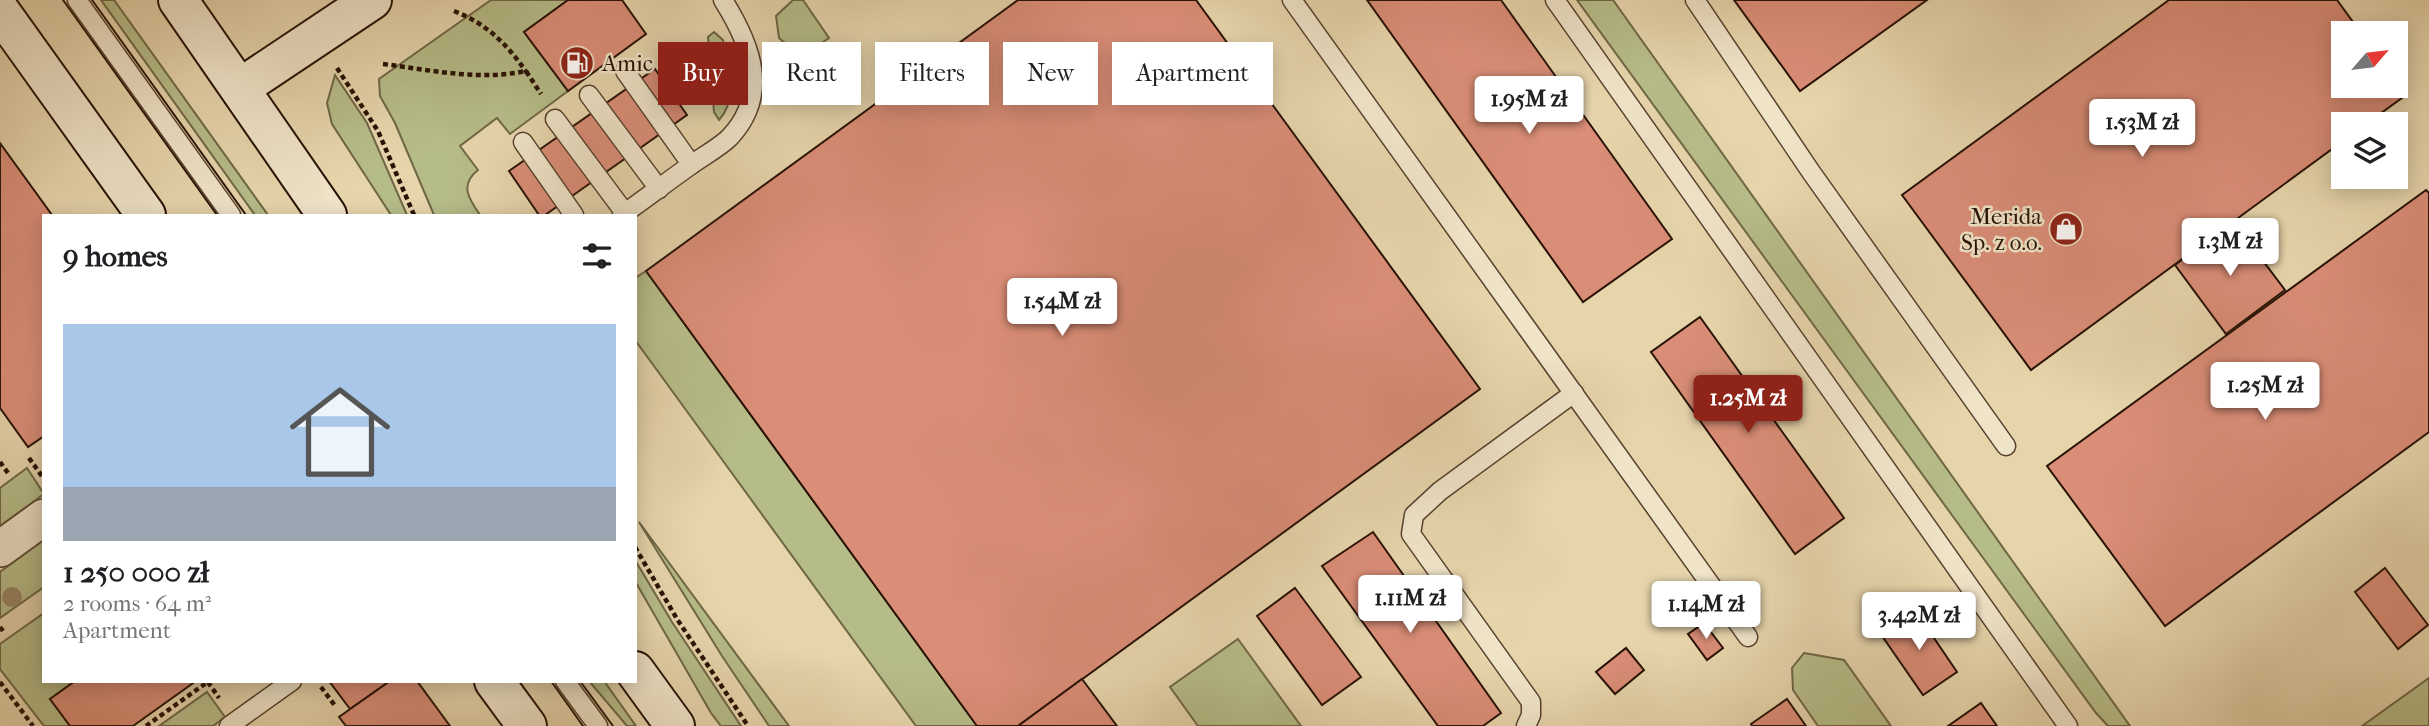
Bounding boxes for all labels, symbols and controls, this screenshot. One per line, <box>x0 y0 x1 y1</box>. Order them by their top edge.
north arrow <box>2331 21 2408 98</box>
map controls <box>2331 21 2408 189</box>
chip: Buy <box>658 42 748 105</box>
chip: Rent <box>762 42 861 105</box>
chip: Filters <box>875 42 989 105</box>
chip: New <box>1003 42 1098 105</box>
chip: Apartment <box>1112 42 1273 105</box>
fuel station icon: Amic <box>558 44 596 82</box>
place label: Amic <box>601 50 653 77</box>
pin: 1.95M zł <box>1457 76 1601 136</box>
text: 1.95M zł <box>1491 85 1567 112</box>
pin: 1.53M zł <box>2070 100 2214 159</box>
text: 1.53M zł <box>2105 108 2179 135</box>
button: layers <box>2331 112 2408 189</box>
place label: Merida Sp. z o.o. <box>1961 203 2042 256</box>
shop icon: Merida Sp. z o.o. <box>2047 210 2085 248</box>
pin: 1.3M zł <box>2165 218 2295 278</box>
text: 1.3M zł <box>2198 227 2262 254</box>
icon: filters <box>578 237 616 275</box>
text: 9 homes <box>63 239 168 274</box>
pin: 1.54M zł <box>990 278 1134 338</box>
text: 1.54M zł <box>1023 287 1101 314</box>
pin: 1.25M zł <box>2193 362 2337 422</box>
icon: home <box>277 369 403 495</box>
text: 1.25M zł <box>2227 371 2303 398</box>
pin: 1.25M zł <box>1676 376 1820 435</box>
text: 1.25M zł <box>1710 384 1786 411</box>
text: 1 250 000 zł <box>63 555 209 590</box>
pin: 1.11M zł <box>1338 576 1482 635</box>
pin: 1.14M zł <box>1634 582 1778 641</box>
text: 1.11M zł <box>1374 584 1446 611</box>
text: 2 rooms · 64 m² <box>63 590 211 617</box>
text: 1.14M zł <box>1668 590 1744 617</box>
pin: 3.42M zł <box>1847 592 1991 652</box>
text: 3.42M zł <box>1878 601 1960 628</box>
text: Apartment <box>63 617 171 644</box>

